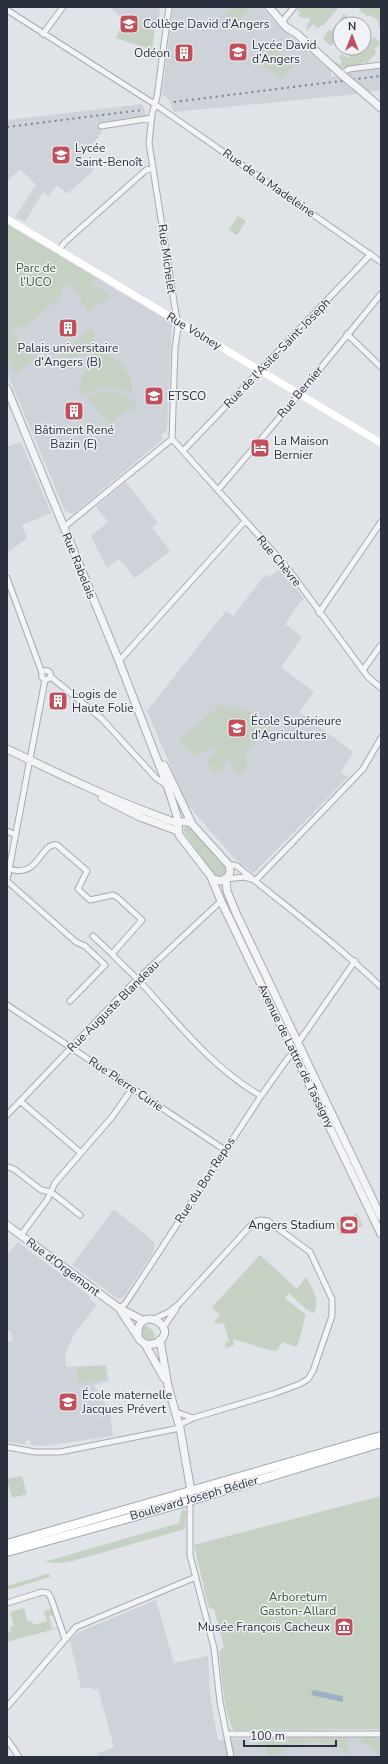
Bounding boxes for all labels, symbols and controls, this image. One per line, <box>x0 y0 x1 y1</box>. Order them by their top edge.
school or university icon: Collège David d’Angers <box>118 13 140 35</box>
place label: Collège David d’Angers <box>143 16 270 32</box>
north arrow <box>332 16 372 56</box>
text: N <box>348 19 356 34</box>
place label: Lycée David d’Angers <box>252 37 317 67</box>
school or university icon: Lycée David d’Angers <box>227 41 249 63</box>
building icon: Odéon <box>173 42 195 64</box>
place label: Odéon <box>134 45 170 61</box>
place label: Lycée Saint-Benoît <box>75 140 143 170</box>
school or university icon: Lycée Saint-Benoît <box>50 144 72 166</box>
street label: Rue de la Madeleine <box>220 145 318 221</box>
street label: Rue Michelet <box>154 223 180 296</box>
park label: Parc de l’UCO <box>16 260 56 290</box>
street label: Rue de l'Asile-Saint-Joseph <box>220 294 334 412</box>
street label: Rue Volney <box>164 308 225 354</box>
building icon: Palais universitaire d'Angers (B) <box>57 317 79 339</box>
place label: Palais universitaire d'Angers (B) <box>18 340 118 370</box>
street label: Rue Bernier <box>274 362 327 421</box>
school or university icon: ETSCO <box>143 385 165 407</box>
place label: ETSCO <box>168 388 206 404</box>
building icon: Bâtiment René Bazin (E) <box>63 400 85 422</box>
place label: Bâtiment René Bazin (E) <box>34 422 114 452</box>
place label: La Maison Bernier <box>274 433 329 463</box>
hotel icon: La Maison Bernier <box>249 437 271 459</box>
street label: Rue Rabelais <box>58 530 100 602</box>
street label: Rue Chèvre <box>253 532 305 590</box>
place label: Logis de Haute Folie <box>72 686 134 716</box>
building icon: Logis de Haute Folie <box>47 690 69 712</box>
place label: École Supérieure d'Agricultures <box>251 713 341 743</box>
school or university icon: École Supérieure d'Agricultures <box>226 717 248 739</box>
street label: Rue Auguste Blandeau <box>63 956 163 1056</box>
street label: Avenue de Lattre de Tassigny <box>254 981 338 1132</box>
street label: Rue Pierre Curie <box>85 1053 167 1115</box>
street label: Rue du Bon Repos <box>171 1134 239 1226</box>
sports icon: Angers Stadium <box>338 1214 360 1236</box>
place label: Angers Stadium <box>248 1217 335 1233</box>
street label: Rue d'Orgemont <box>23 1234 104 1301</box>
place label: École maternelle Jacques Prévert <box>81 1387 172 1417</box>
school or university icon: École maternelle Jacques Prévert <box>57 1391 79 1413</box>
street label: Boulevard Joseph Bédier <box>128 1472 261 1524</box>
park label: Arboretum Gaston-Allard <box>260 1589 336 1619</box>
museum icon: Musée François Cacheux <box>333 1616 355 1638</box>
place label: Musée François Cacheux <box>198 1619 331 1635</box>
scale bar <box>244 1722 336 1748</box>
text: 100 m <box>250 1728 285 1744</box>

